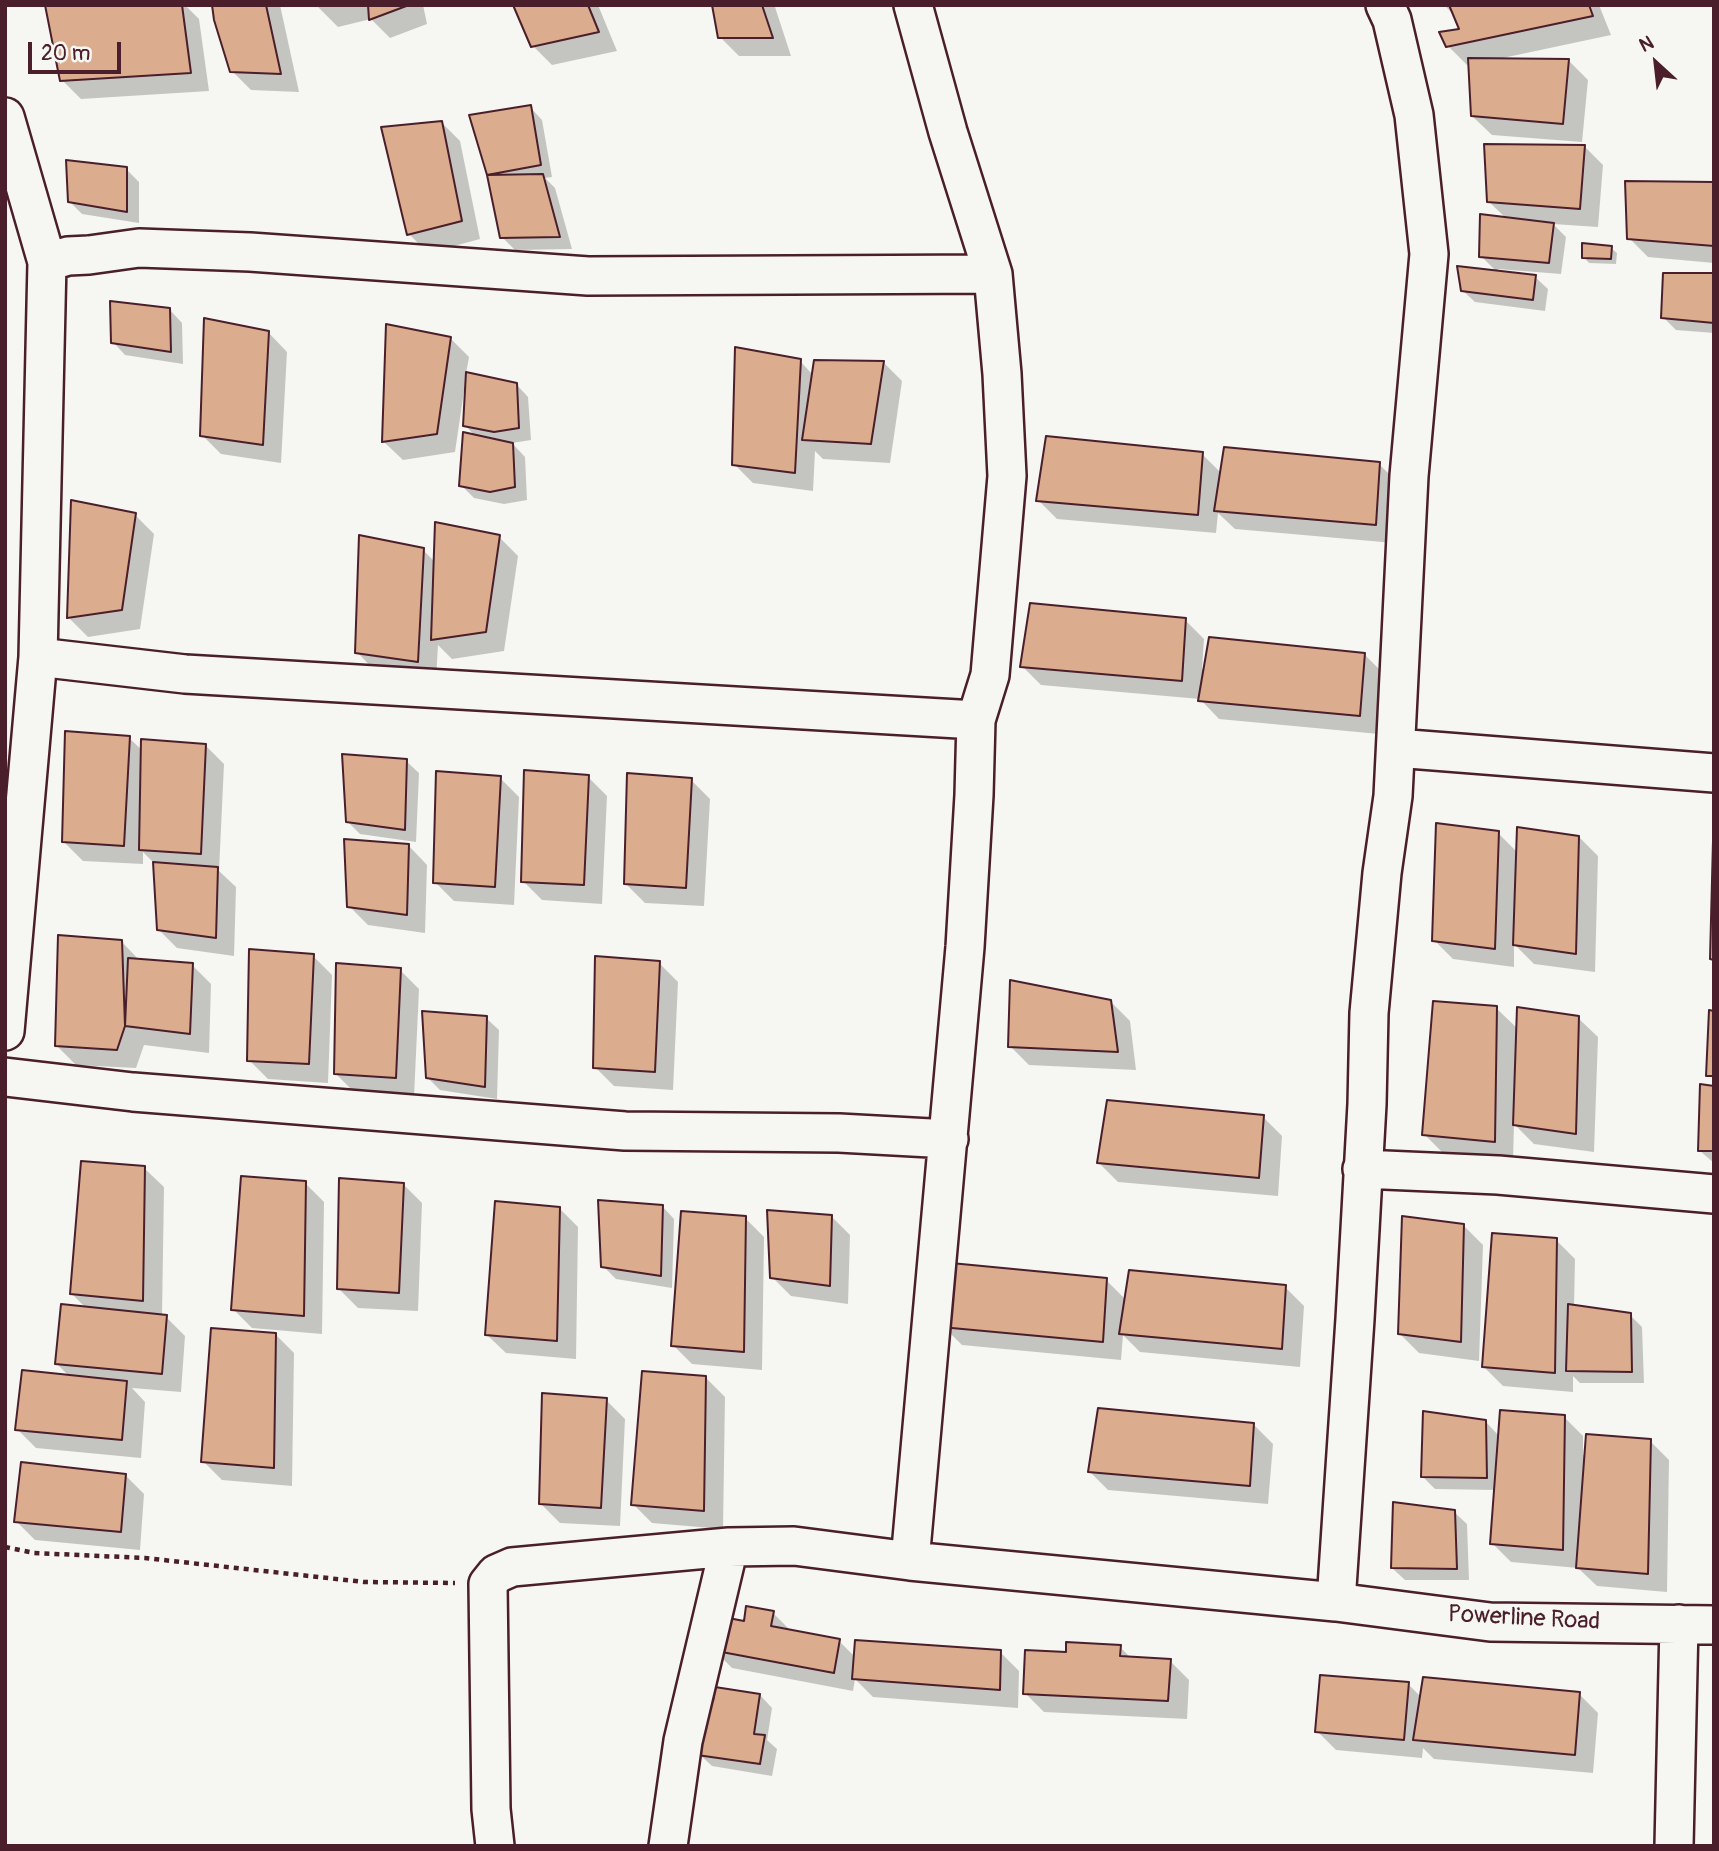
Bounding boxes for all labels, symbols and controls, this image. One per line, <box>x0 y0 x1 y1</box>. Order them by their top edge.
scale bar <box>32 28 124 72</box>
north arrow <box>1621 28 1691 98</box>
text: N <box>1635 31 1658 58</box>
text: 20 m <box>41 40 90 67</box>
street label: Powerline Road <box>1447 1601 1601 1637</box>

